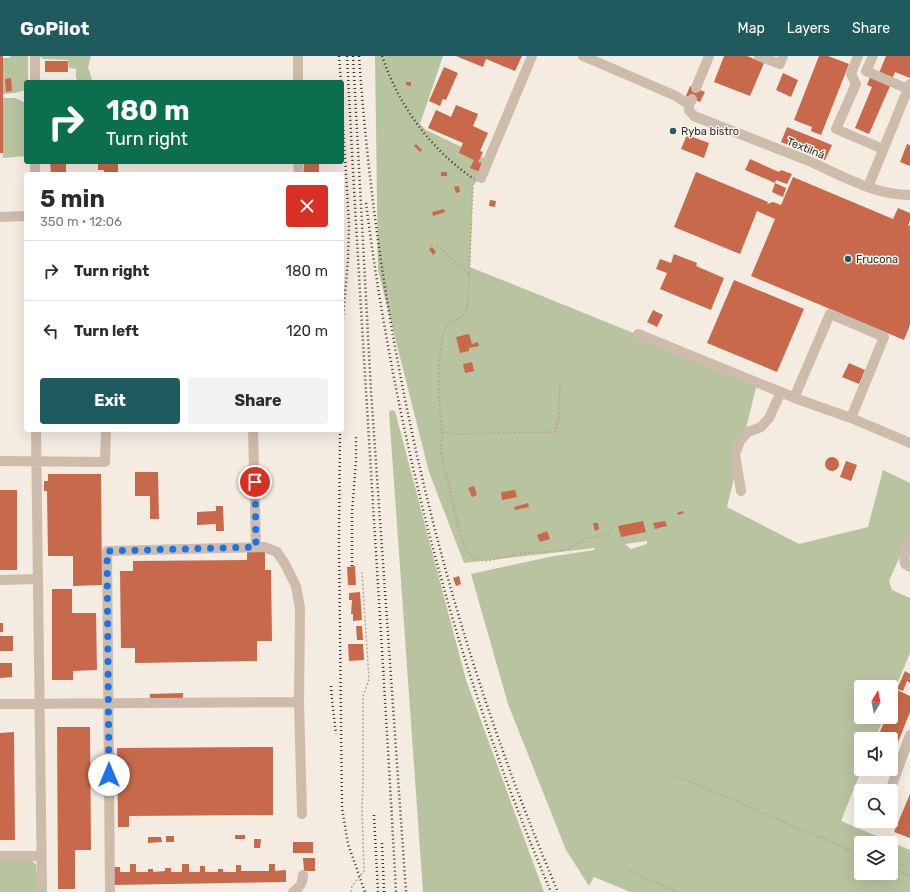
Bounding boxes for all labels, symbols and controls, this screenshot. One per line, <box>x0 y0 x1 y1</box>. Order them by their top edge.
text: GoPilot <box>20 17 89 40</box>
text: Map <box>738 20 765 37</box>
text: Layers <box>787 20 830 37</box>
text: Share <box>852 20 890 37</box>
text: 180 m <box>106 94 190 127</box>
icon: right <box>40 96 92 148</box>
place label: Ryba bistro <box>681 125 739 138</box>
marker: Ryba bistro <box>668 126 678 136</box>
text: Turn right <box>106 128 188 150</box>
street label: Textilná <box>785 135 827 162</box>
text: 5 min <box>40 185 105 213</box>
button: close <box>286 185 328 227</box>
text: 350 m · 12:06 <box>40 214 122 229</box>
place label: Frucona <box>856 253 898 266</box>
marker: Frucona <box>843 254 853 264</box>
icon: right <box>40 260 62 282</box>
text: Turn right <box>74 262 149 280</box>
text: 180 m <box>286 262 328 280</box>
icon: left <box>40 320 62 342</box>
text: Turn left <box>74 322 139 340</box>
text: 120 m <box>286 322 328 340</box>
button: Exit <box>40 378 180 424</box>
button: Share <box>188 378 328 424</box>
pin <box>238 465 272 499</box>
icon: arrive <box>244 471 266 493</box>
north arrow <box>854 680 898 724</box>
map controls <box>854 680 898 880</box>
button: sound <box>854 732 898 776</box>
position arrow <box>88 754 130 796</box>
button: search <box>854 784 898 828</box>
button: layers <box>854 836 898 880</box>

